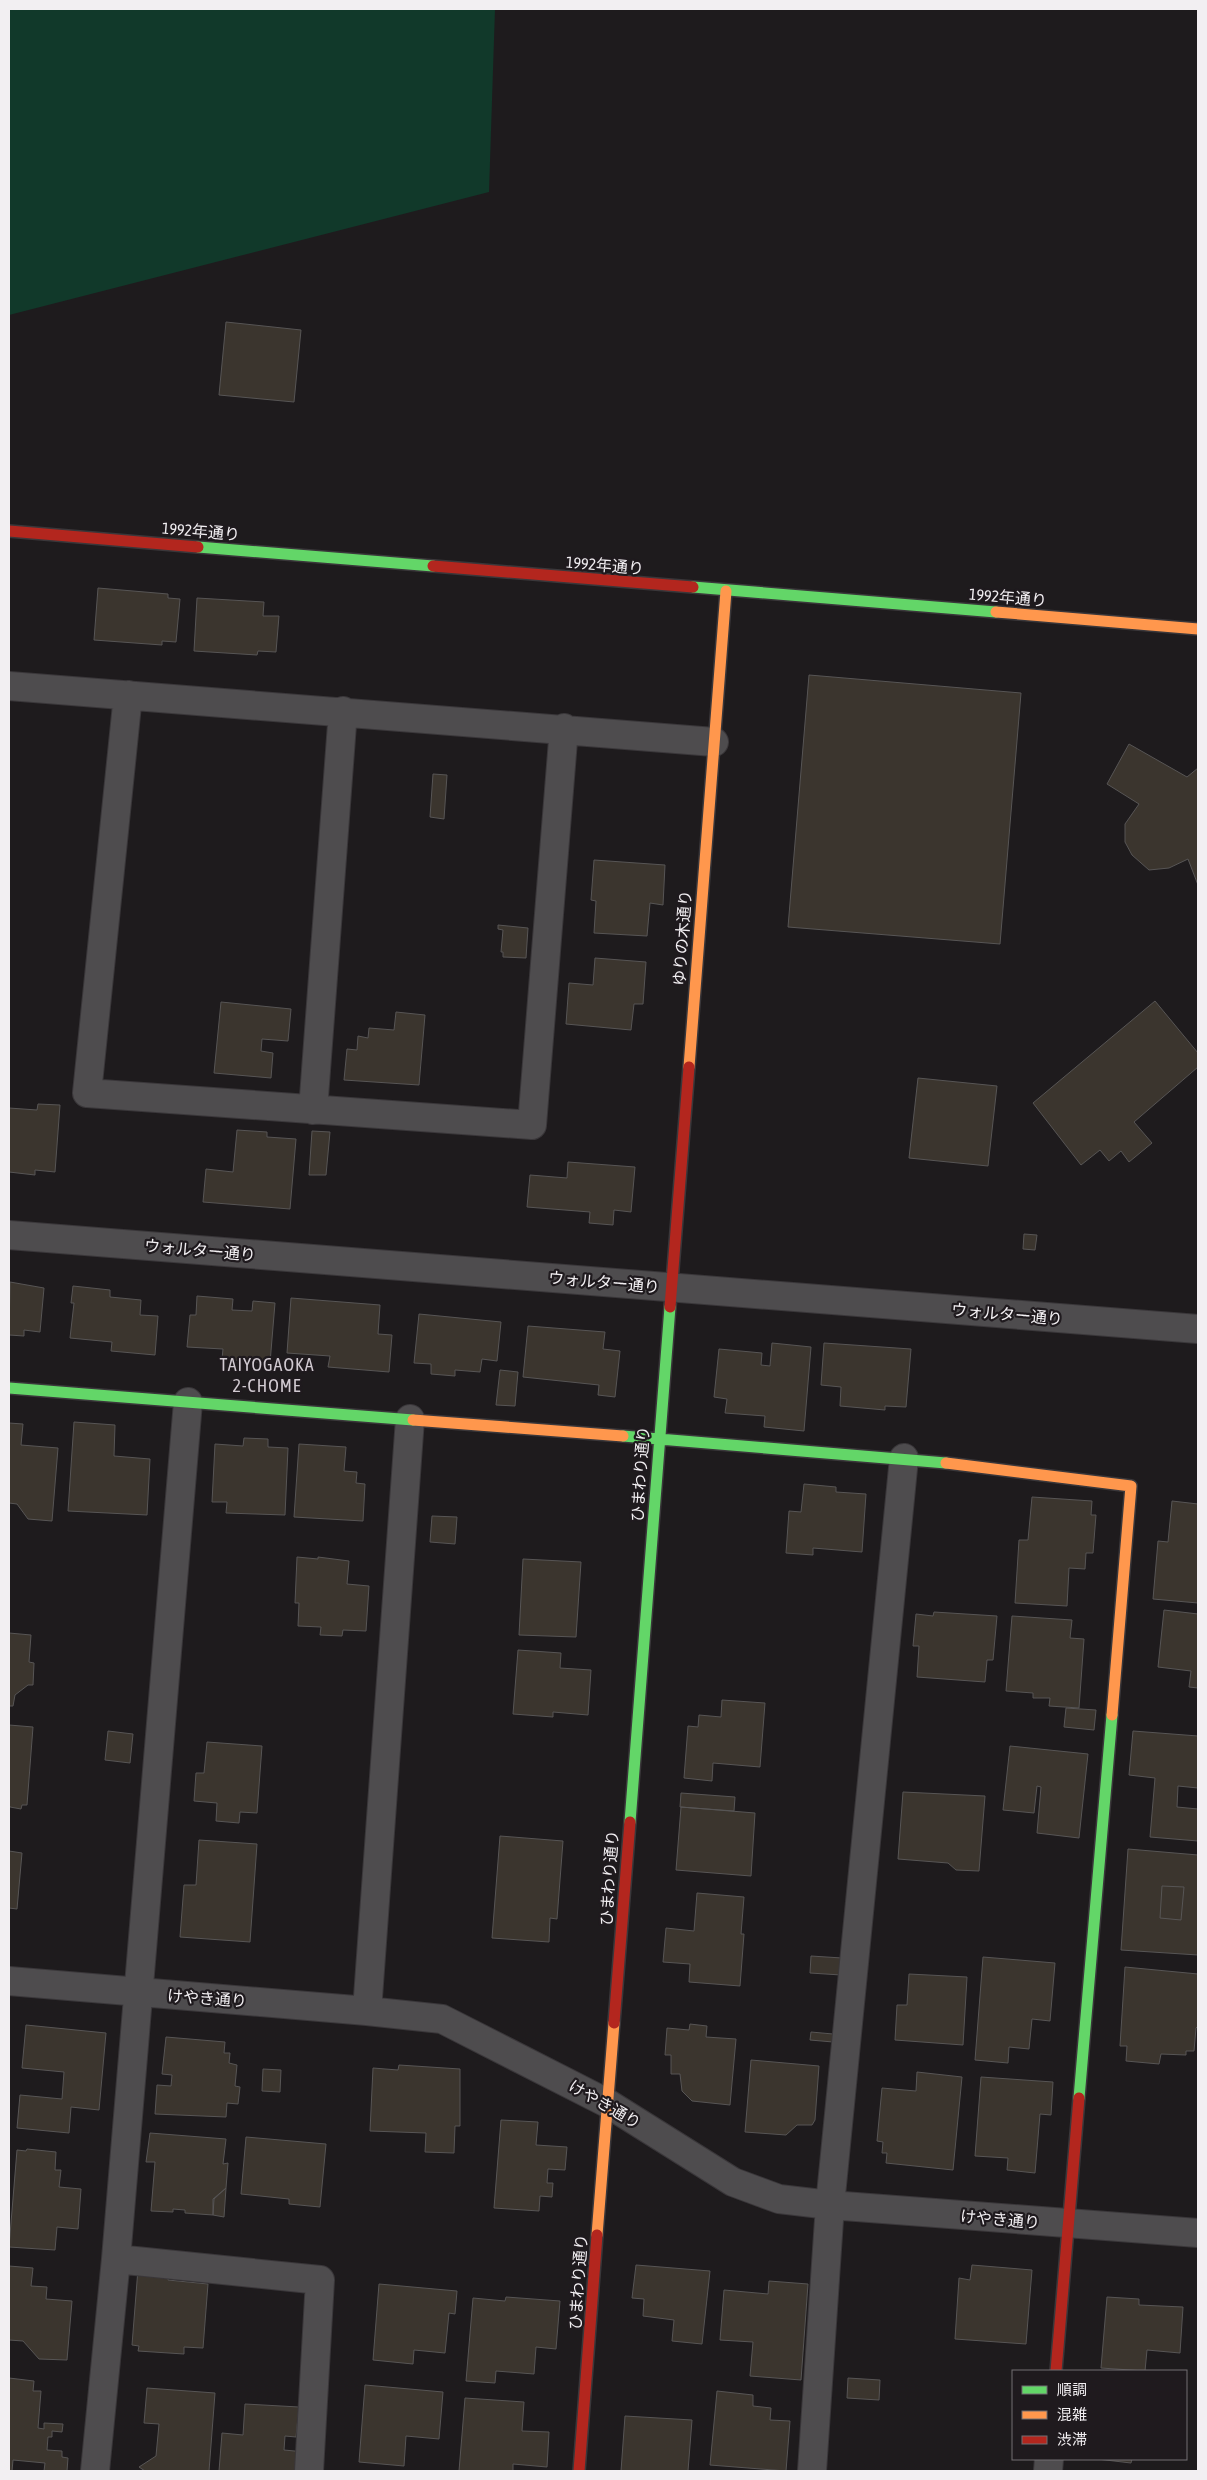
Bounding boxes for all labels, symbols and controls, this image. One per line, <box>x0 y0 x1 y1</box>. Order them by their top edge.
street label: 1992年通り <box>161 519 241 543</box>
street label: 1992年通り <box>565 553 645 577</box>
street label: 1992年通り <box>968 585 1048 609</box>
street label: ゆりの木通り <box>670 889 694 987</box>
street label: ウォルター通り <box>143 1236 257 1264</box>
street label: ウォルター通り <box>547 1268 661 1296</box>
street label: ウォルター通り <box>950 1300 1064 1328</box>
district label: TAIYOGAOKA 2-CHOME <box>219 1354 315 1396</box>
street label: ひまわり通り <box>628 1425 652 1523</box>
street label: ひまわり通り <box>597 1829 621 1927</box>
street label: けやき通り <box>166 1986 248 2010</box>
street label: けやき通り <box>566 2076 644 2132</box>
street label: けやき通り <box>959 2207 1041 2231</box>
street label: ひまわり通り <box>566 2233 590 2331</box>
legend <box>1012 2370 1187 2460</box>
text: 順調 <box>1057 2381 1087 2398</box>
text: 混雑 <box>1057 2406 1087 2423</box>
text: 渋滞 <box>1057 2431 1087 2448</box>

